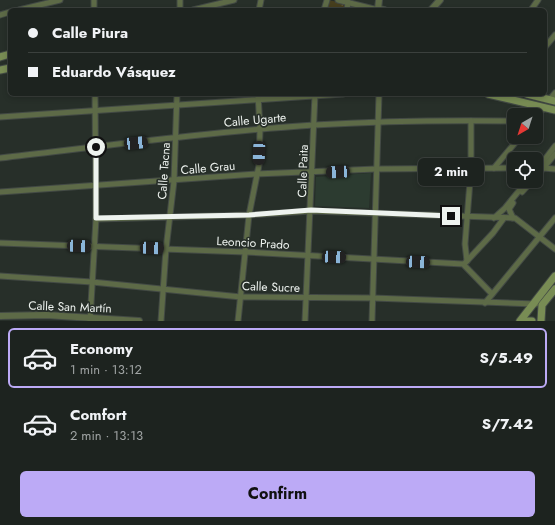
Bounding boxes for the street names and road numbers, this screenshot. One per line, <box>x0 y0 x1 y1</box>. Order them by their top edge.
street label: Calle Ugarte <box>223 108 287 132</box>
street label: Calle Tacna <box>153 142 175 200</box>
street label: Calle Paita <box>293 144 313 198</box>
street label: Calle Grau <box>180 157 236 179</box>
street label: Leoncio Prado <box>216 232 290 254</box>
street label: Calle Sucre <box>242 277 300 297</box>
street label: Calle San Martín <box>28 297 112 317</box>

